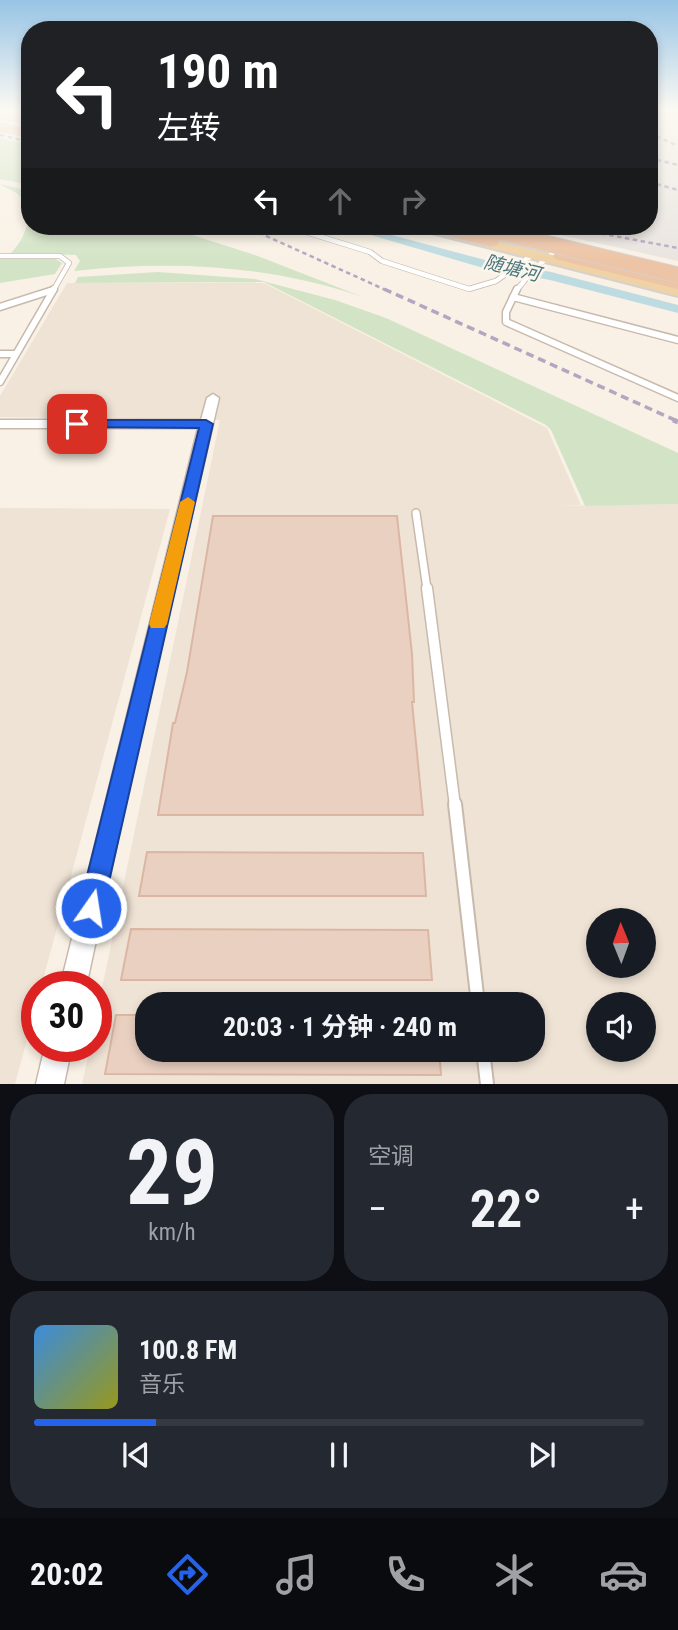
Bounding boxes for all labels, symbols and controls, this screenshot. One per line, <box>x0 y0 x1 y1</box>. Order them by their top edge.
text: 190 m <box>157 43 279 100</box>
icon: left <box>42 49 133 140</box>
text: 左转 <box>157 109 221 147</box>
icon: left <box>248 182 286 220</box>
icon: ahead <box>321 182 359 220</box>
icon: right <box>394 182 432 220</box>
water label: 随塘河 <box>482 250 546 287</box>
pin <box>47 394 107 454</box>
icon: arrive <box>58 405 96 443</box>
position arrow <box>54 871 128 945</box>
north arrow <box>586 908 656 978</box>
map controls <box>586 908 656 1062</box>
speed limit sign: 30 <box>21 971 112 1062</box>
button: sound <box>586 992 656 1062</box>
text: 20:03 · 1 分钟 · 240 m <box>223 1012 457 1042</box>
text: 29 <box>126 1120 218 1226</box>
text: 空调 <box>368 1143 414 1170</box>
text: 22° <box>470 1179 542 1240</box>
text: − <box>368 1187 387 1231</box>
text: + <box>625 1187 644 1231</box>
text: km/h <box>148 1219 196 1246</box>
text: 100.8 FM <box>139 1335 237 1365</box>
text: 音乐 <box>139 1371 185 1398</box>
icon: previous <box>117 1436 155 1474</box>
icon: pause <box>320 1436 358 1474</box>
icon: next <box>523 1436 561 1474</box>
icon: directions <box>163 1550 212 1599</box>
icon: music <box>272 1550 321 1599</box>
icon: phone <box>381 1550 430 1599</box>
icon: climate <box>490 1550 539 1599</box>
icon: car <box>599 1550 648 1599</box>
text: 20:02 <box>30 1555 103 1593</box>

